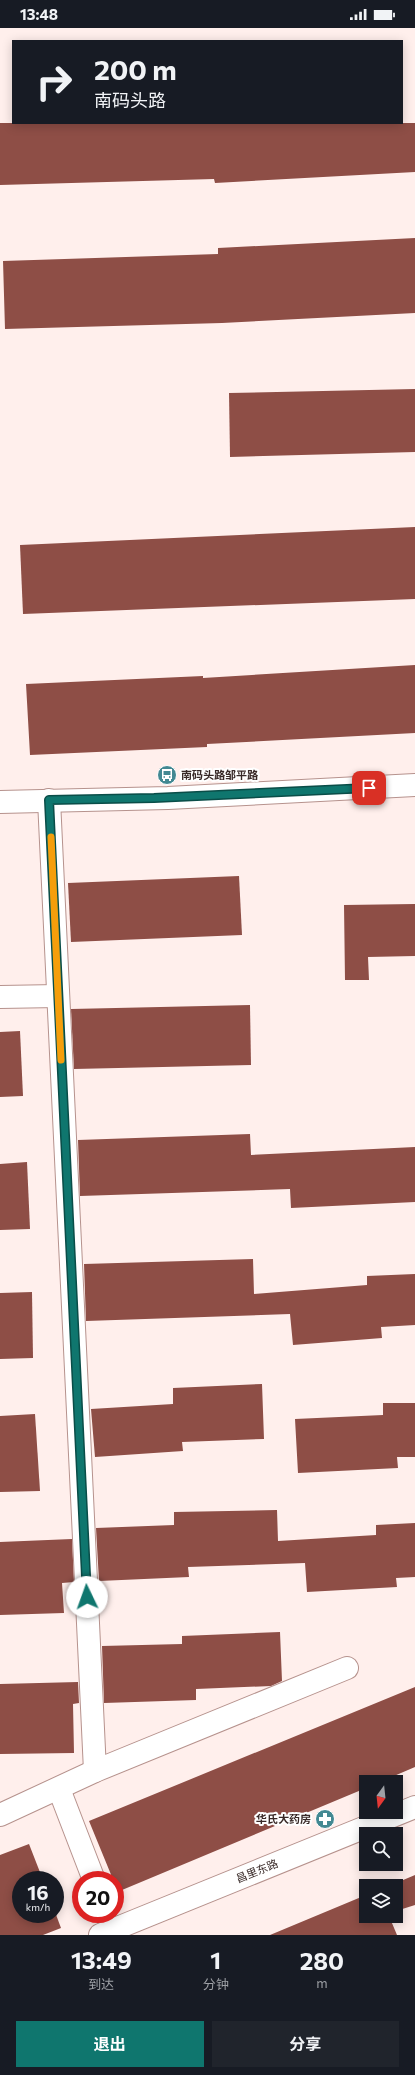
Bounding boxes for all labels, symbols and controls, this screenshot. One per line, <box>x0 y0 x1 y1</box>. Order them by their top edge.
text: 13:48 <box>20 5 58 23</box>
text: 200 m <box>94 52 177 86</box>
icon: right <box>28 56 80 108</box>
text: 南码头路 <box>94 89 166 111</box>
bus stop icon: 南码头路邹平路 <box>156 764 178 786</box>
place label: 南码头路邹平路 <box>181 768 259 781</box>
pin <box>352 771 386 805</box>
icon: arrive <box>358 777 380 799</box>
position arrow <box>66 1576 108 1618</box>
north arrow <box>359 1775 403 1819</box>
map controls <box>359 1775 403 1923</box>
pharmacy icon: 华氏大药房 <box>314 1808 336 1830</box>
place label: 华氏大药房 <box>256 1812 311 1825</box>
button: search <box>359 1827 403 1871</box>
street label: 昌里东路 <box>234 1856 280 1885</box>
speed limit sign: 20 <box>72 1871 124 1923</box>
button: layers <box>359 1879 403 1923</box>
text: 16 <box>27 1880 49 1904</box>
text: km/h <box>26 1901 50 1913</box>
text: 13:49 <box>71 1945 132 1974</box>
text: 1 <box>210 1945 221 1974</box>
text: 280 <box>300 1946 344 1975</box>
text: m <box>316 1975 328 1991</box>
text: 到达 <box>88 1976 114 1992</box>
text: 分钟 <box>203 1976 229 1992</box>
button: 退出 <box>16 2021 204 2067</box>
button: 分享 <box>212 2021 399 2067</box>

